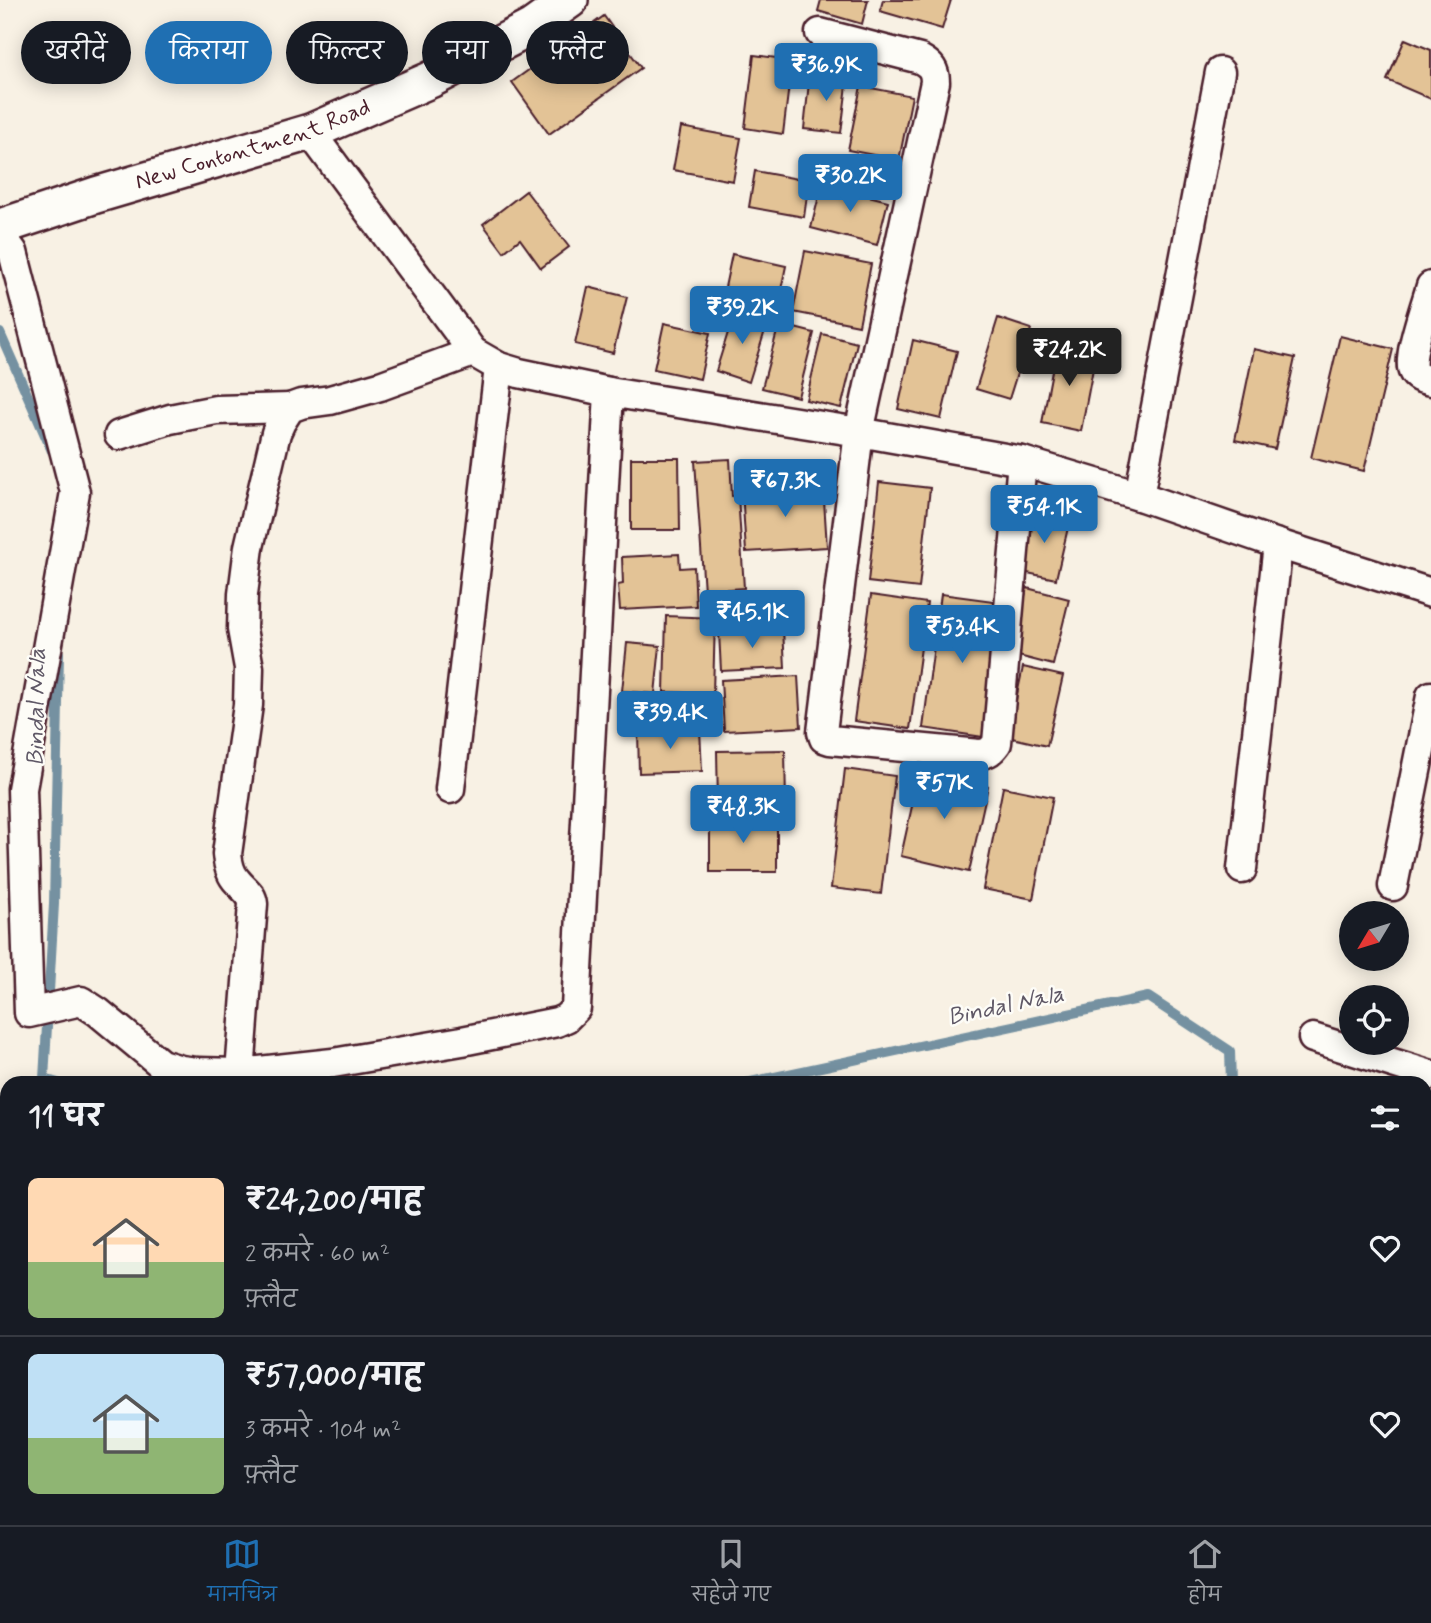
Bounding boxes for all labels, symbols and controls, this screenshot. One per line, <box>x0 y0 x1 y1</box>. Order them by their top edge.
chip: खरीदें <box>21 21 131 84</box>
chip: किराया <box>145 21 272 84</box>
chip: फ़िल्टर <box>286 21 408 84</box>
chip: नया <box>422 21 512 84</box>
chip: फ़्लैट <box>526 21 629 84</box>
pin: ₹36.9K <box>769 43 883 103</box>
text: ₹36.9K <box>790 51 862 81</box>
street label: New Contontment Road <box>132 93 375 198</box>
pin: ₹30.2K <box>793 154 907 214</box>
text: ₹30.2K <box>814 162 886 192</box>
pin: ₹39.2K <box>685 286 799 346</box>
text: ₹39.2K <box>706 294 778 324</box>
pin: ₹24.2K <box>1012 328 1126 388</box>
text: ₹24.2K <box>1032 336 1106 366</box>
pin: ₹67.3K <box>728 460 842 519</box>
text: ₹67.3K <box>750 467 820 497</box>
pin: ₹54.1K <box>987 486 1101 545</box>
text: ₹54.1K <box>1007 493 1081 523</box>
pin: ₹45.1K <box>695 590 809 650</box>
text: ₹45.1K <box>716 598 788 628</box>
pin: ₹53.4K <box>905 606 1019 665</box>
text: ₹53.4K <box>925 613 999 643</box>
water label: Bindal Nala <box>20 648 54 766</box>
pin: ₹39.4K <box>613 692 727 751</box>
text: ₹39.4K <box>633 699 707 729</box>
pin: ₹57K <box>903 762 985 821</box>
text: ₹57K <box>915 769 973 799</box>
pin: ₹48.3K <box>686 786 800 845</box>
text: ₹48.3K <box>706 793 780 823</box>
north arrow <box>1339 901 1409 971</box>
map controls <box>1339 901 1409 1055</box>
water label: Bindal Nala <box>945 979 1067 1033</box>
button: locate <box>1339 985 1409 1055</box>
text: 11 घर <box>28 1098 102 1137</box>
icon: filters <box>1366 1099 1404 1137</box>
text: ₹24,200/माह <box>245 1181 423 1220</box>
icon: home <box>84 1206 168 1290</box>
icon: heart <box>1366 1229 1404 1267</box>
text: 2 कमरे · 60 m² <box>245 1240 390 1270</box>
text: फ़्लैट <box>245 1286 297 1316</box>
text: ₹57,000/माह <box>245 1357 423 1396</box>
icon: home <box>84 1382 168 1466</box>
icon: heart <box>1366 1405 1404 1443</box>
text: 3 कमरे · 104 m² <box>245 1416 401 1446</box>
text: फ़्लैट <box>245 1462 297 1492</box>
tab: मानचित्र <box>207 1535 277 1615</box>
tab: सहेजे गए <box>692 1535 771 1615</box>
tab: होम <box>1186 1535 1224 1615</box>

